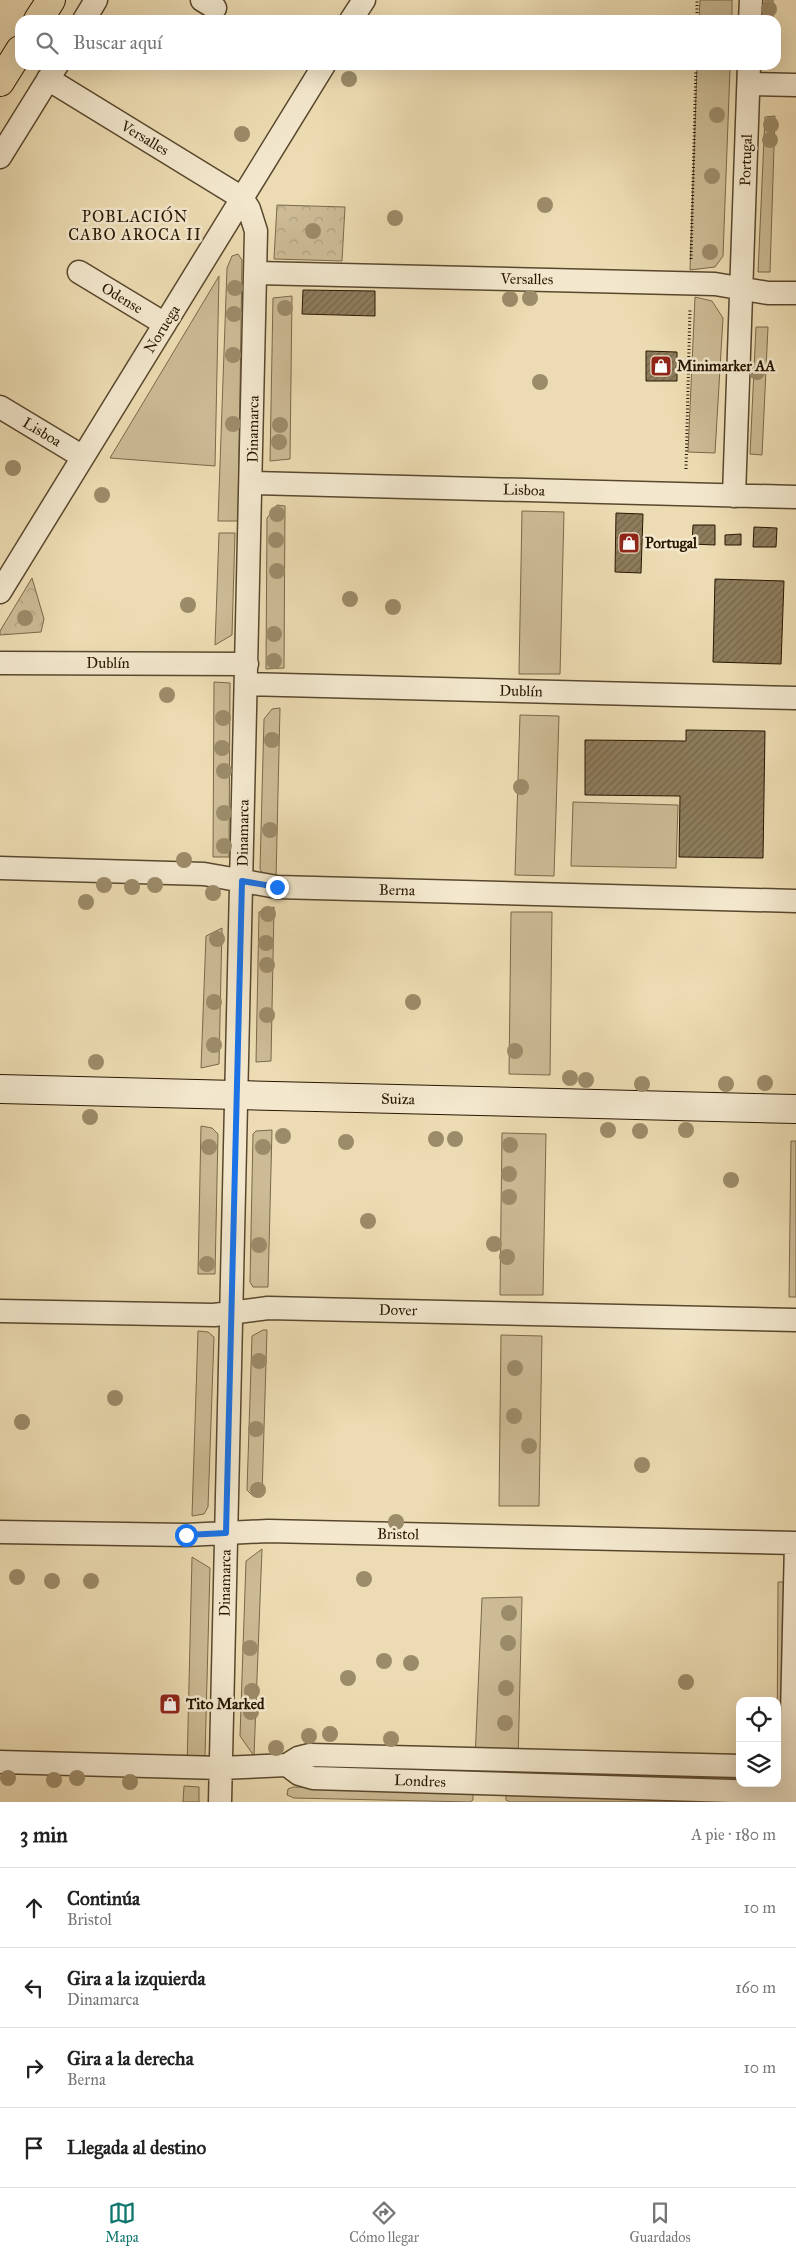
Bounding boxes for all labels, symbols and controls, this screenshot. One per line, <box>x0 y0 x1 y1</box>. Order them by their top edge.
search box <box>15 15 781 70</box>
icon: search <box>33 29 61 57</box>
text: Buscar aquí <box>73 31 162 54</box>
street label: Versalles <box>117 116 172 159</box>
street label: Portugal <box>736 133 756 186</box>
district label: POBLACIÓN CABO AROCA II <box>68 205 202 244</box>
street label: Versalles <box>499 270 554 288</box>
street label: Odense <box>98 279 146 317</box>
street label: Noruega <box>140 301 184 356</box>
shop icon: Minimarker AA <box>649 354 673 378</box>
place label: Minimarker AA <box>677 357 776 375</box>
street label: Dinamarca <box>243 394 263 463</box>
street label: Lisboa <box>19 413 65 451</box>
street label: Lisboa <box>503 480 546 500</box>
shop icon: Portugal <box>617 531 641 555</box>
place label: Portugal <box>645 534 698 553</box>
street label: Dublín <box>86 654 130 672</box>
street label: Dublín <box>499 682 543 700</box>
street label: Dinamarca <box>233 798 253 867</box>
route end <box>266 876 289 899</box>
street label: Berna <box>379 881 416 899</box>
street label: Suiza <box>381 1090 416 1108</box>
street label: Dover <box>379 1301 418 1319</box>
route start <box>175 1524 198 1547</box>
street label: Bristol <box>377 1525 420 1543</box>
street label: Dinamarca <box>215 1548 235 1617</box>
shop icon: Tito Marked <box>158 1692 182 1716</box>
place label: Tito Marked <box>185 1695 265 1713</box>
map controls <box>736 1697 781 1787</box>
button: locate <box>736 1697 781 1742</box>
button: layers <box>736 1742 781 1787</box>
street label: Londres <box>394 1771 446 1791</box>
text: 3 min <box>20 1822 68 1848</box>
text: A pie · 180 m <box>691 1825 776 1844</box>
text: Continúa <box>67 1887 140 1910</box>
icon: ahead <box>20 1894 48 1922</box>
text: 10 m <box>744 1898 776 1917</box>
text: Bristol <box>67 1910 112 1929</box>
text: Gira a la izquierda <box>67 1967 206 1990</box>
icon: left <box>20 1974 48 2002</box>
text: 160 m <box>735 1978 776 1997</box>
text: Dinamarca <box>67 1990 139 2009</box>
text: Gira a la derecha <box>67 2047 194 2070</box>
icon: right <box>20 2054 48 2082</box>
text: 10 m <box>744 2058 776 2077</box>
text: Berna <box>67 2070 106 2089</box>
icon: arrive <box>20 2134 48 2162</box>
text: Llegada al destino <box>67 2136 206 2159</box>
tab: Mapa <box>105 2199 139 2246</box>
tab: Cómo llegar <box>349 2199 419 2246</box>
tab: Guardados <box>630 2199 691 2246</box>

